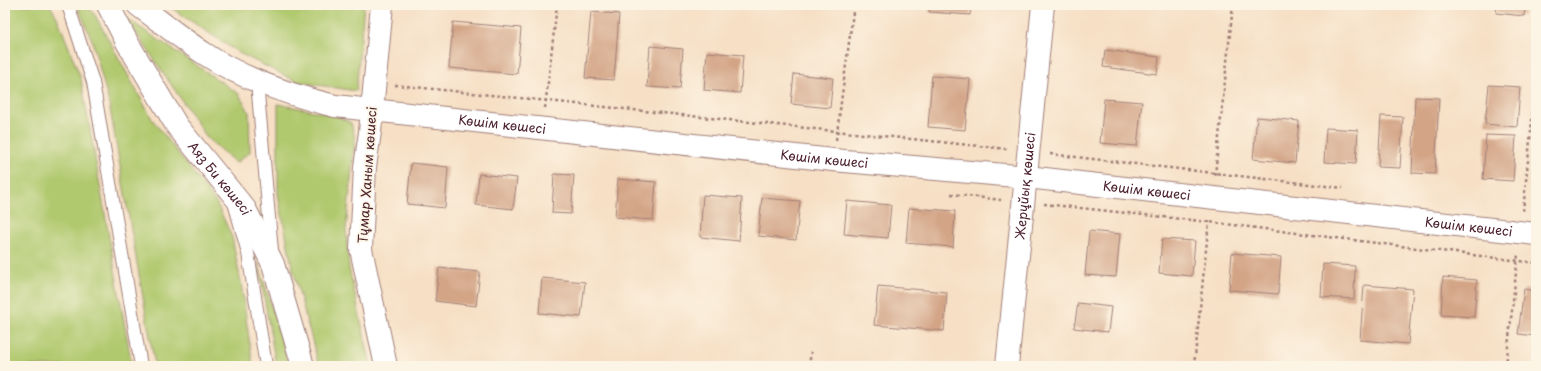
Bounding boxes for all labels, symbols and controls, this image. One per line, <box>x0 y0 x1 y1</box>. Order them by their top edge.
street label: Тұмар Ханым көшесі <box>352 106 381 244</box>
street label: Көшім көшесі <box>458 109 547 138</box>
street label: Жерұйық көшесі <box>1010 131 1039 241</box>
street label: Аяз Би көшесі <box>184 137 256 218</box>
street label: Көшім көшесі <box>780 144 869 172</box>
street label: Көшім көшесі <box>1102 176 1192 204</box>
street label: Көшім көшесі <box>1424 212 1514 240</box>

